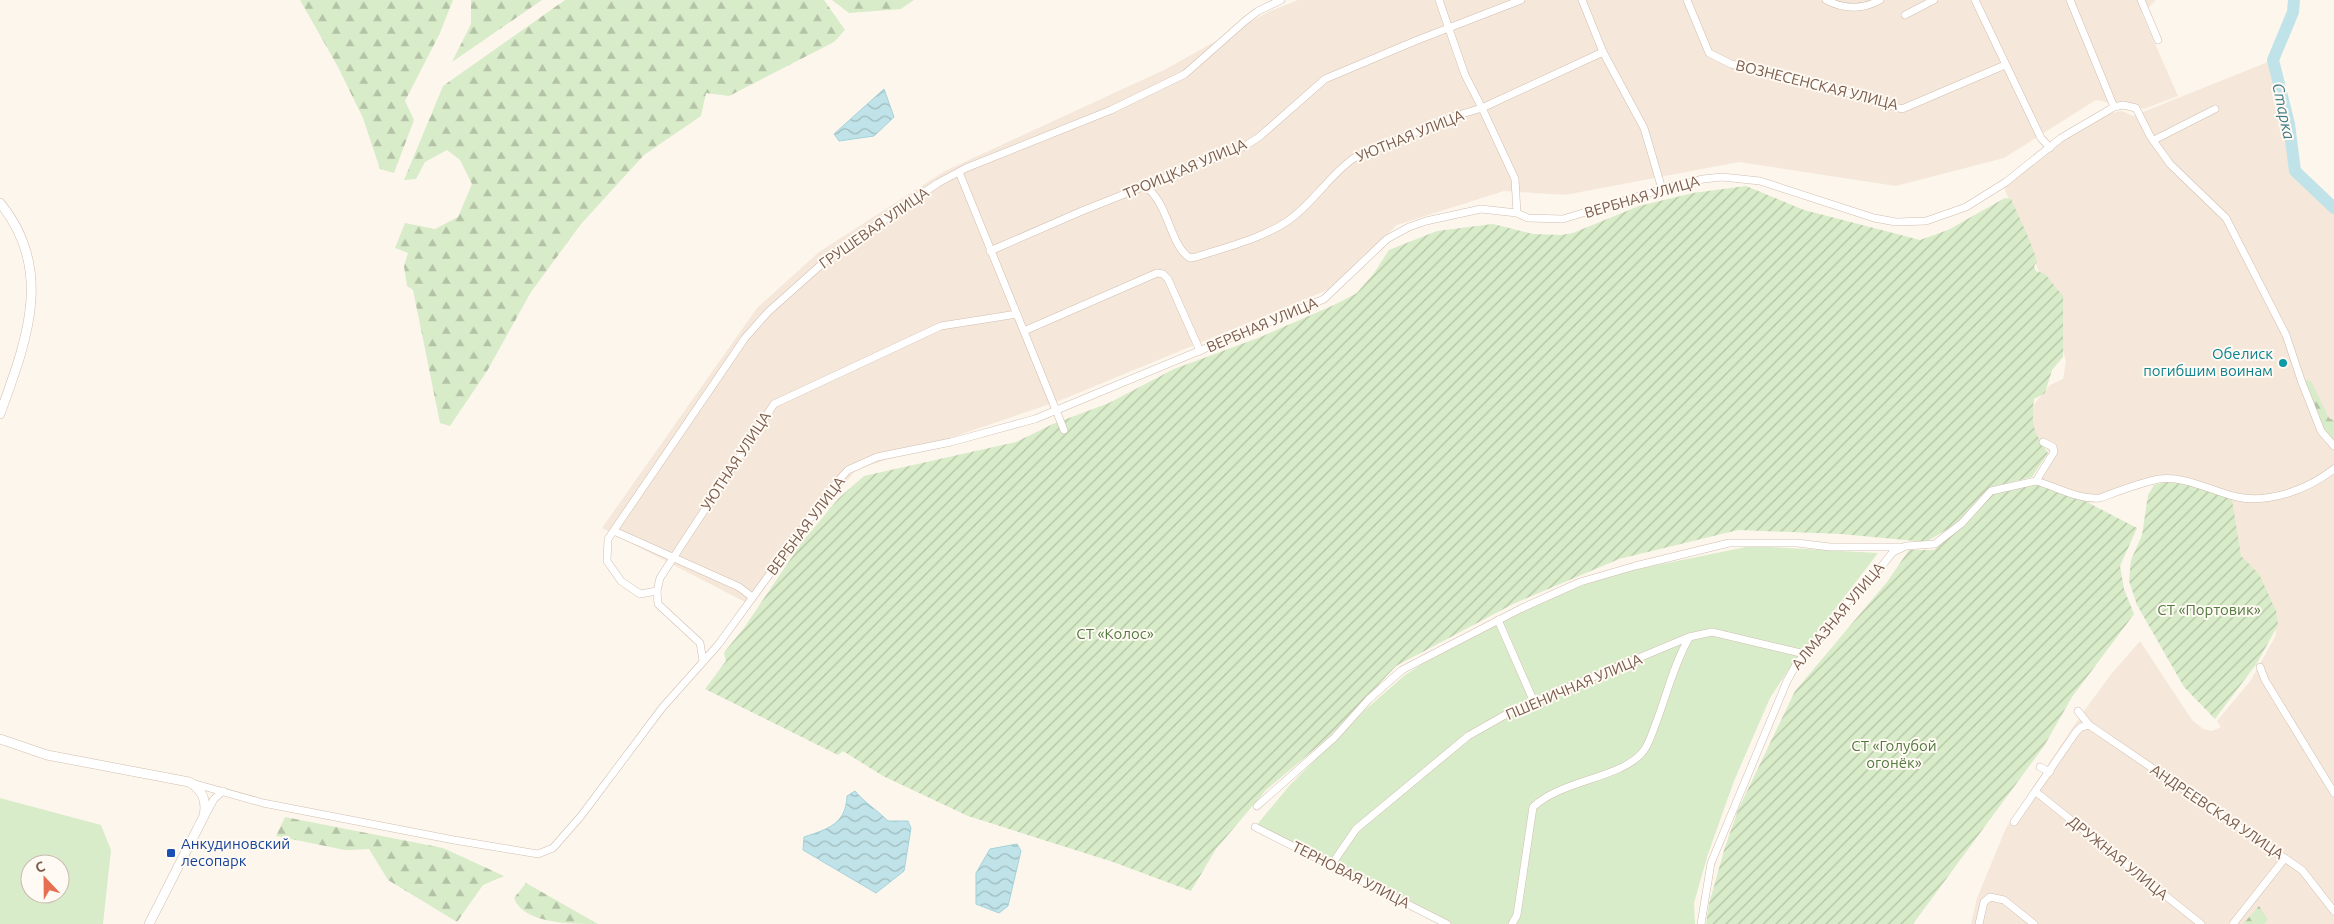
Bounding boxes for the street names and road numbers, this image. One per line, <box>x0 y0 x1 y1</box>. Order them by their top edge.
street label: ВОЗНЕСЕНСКАЯ УЛИЦА <box>1734 56 1900 113</box>
street label: УЮТНАЯ УЛИЦА <box>1354 106 1466 165</box>
street label: ТРОИЦКАЯ УЛИЦА <box>1121 135 1249 202</box>
street label: ВЕРБНАЯ УЛИЦА <box>1582 172 1702 221</box>
street label: ГРУШЕВАЯ УЛИЦА <box>816 183 932 272</box>
street label: ВЕРБНАЯ УЛИЦА <box>1204 293 1320 356</box>
street label: УЮТНАЯ УЛИЦА <box>697 408 774 513</box>
street label: ВЕРБНАЯ УЛИЦА <box>763 473 848 578</box>
street label: АЛМАЗНАЯ УЛИЦА <box>1788 559 1888 673</box>
street label: ПШЕНИЧНАЯ УЛИЦА <box>1503 650 1645 723</box>
street label: АНДРЕЕВСКАЯ УЛИЦА <box>2147 761 2287 863</box>
street label: ДРУЖНАЯ УЛИЦА <box>2065 812 2172 903</box>
street label: ТЕРНОВАЯ УЛИЦА <box>1290 838 1413 912</box>

